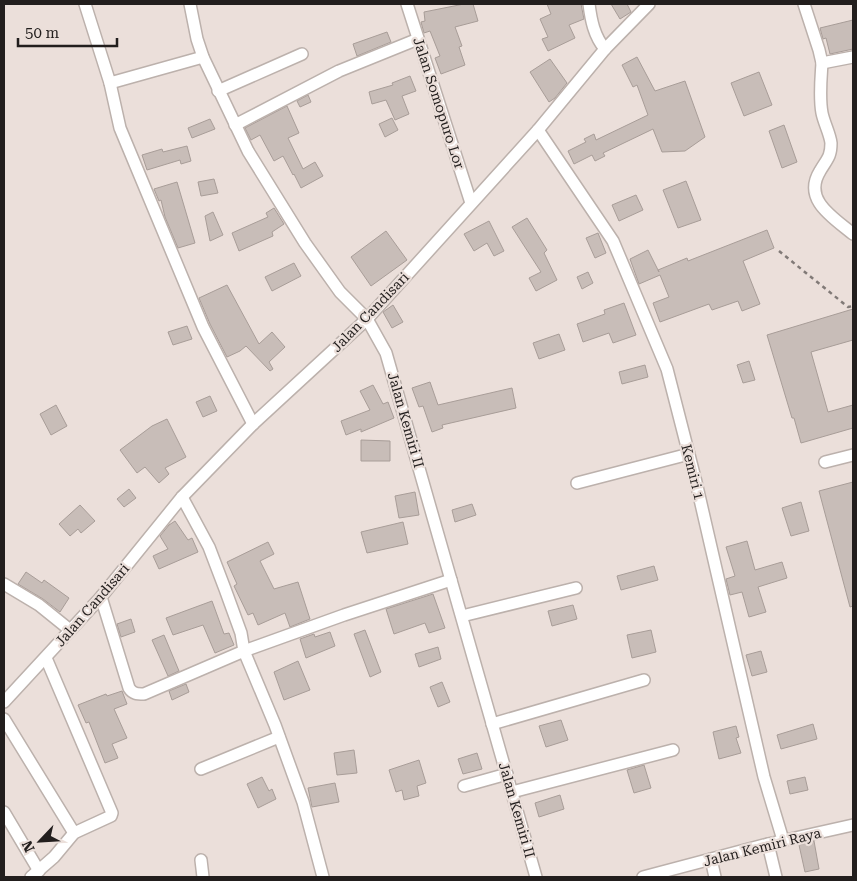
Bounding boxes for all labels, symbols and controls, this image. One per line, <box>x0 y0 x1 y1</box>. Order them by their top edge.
scale bar <box>18 15 116 47</box>
text: 50 m <box>25 24 60 42</box>
street label: Jalan Somopuro Lor <box>410 35 468 171</box>
street label: Jalan Candisari <box>328 269 412 355</box>
street label: Jalan Kemiri II <box>385 370 427 470</box>
street label: Kemiri 1 <box>678 443 708 501</box>
street label: Jalan Candisari <box>52 560 133 650</box>
street label: Jalan Kemiri II <box>496 760 538 860</box>
north arrow <box>15 816 65 866</box>
street label: Jalan Kemiri Raya <box>702 825 823 869</box>
text: N <box>19 838 38 855</box>

